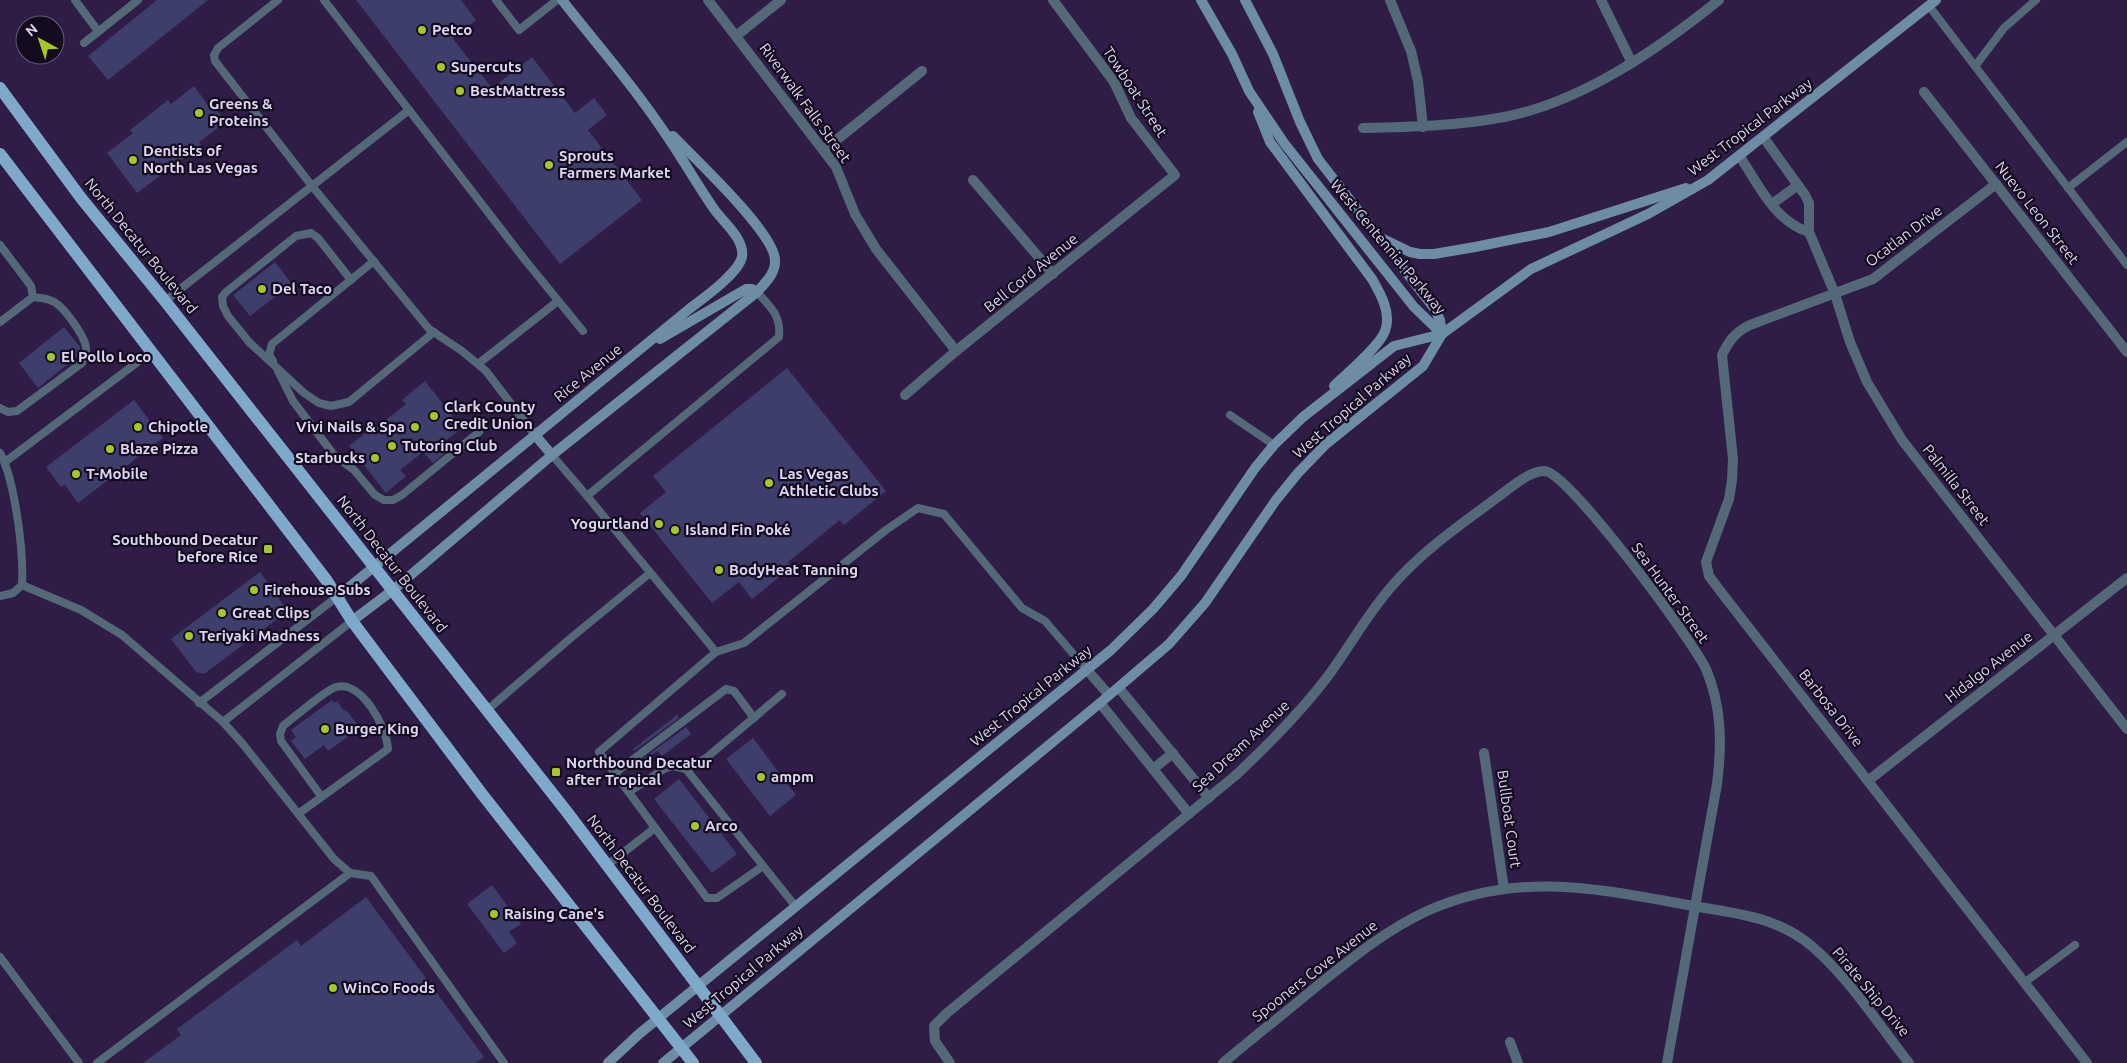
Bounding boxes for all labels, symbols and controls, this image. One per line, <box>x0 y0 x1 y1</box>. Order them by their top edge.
north arrow <box>15 15 65 65</box>
text: N <box>22 21 41 40</box>
place label: Petco <box>432 21 472 38</box>
marker: Petco <box>416 24 428 36</box>
street label: Riverwalk Falls Street <box>756 40 855 166</box>
street label: Towboat Street <box>1100 43 1171 140</box>
place label: Supercuts <box>451 58 522 75</box>
marker: Supercuts <box>435 61 447 73</box>
street label: West Tropical Parkway <box>1684 74 1815 179</box>
place label: BestMattress <box>470 82 565 99</box>
marker: BestMattress <box>454 85 466 97</box>
place label: Greens & Proteins <box>209 95 273 129</box>
marker: Greens & Proteins <box>193 107 205 119</box>
place label: Dentists of North Las Vegas <box>143 142 258 176</box>
place label: Sprouts Farmers Market <box>559 147 671 181</box>
marker: Dentists of North Las Vegas <box>127 154 139 166</box>
street label: Nuevo Leon Street <box>1992 158 2083 267</box>
marker: Sprouts Farmers Market <box>543 159 555 171</box>
street label: North Decatur Boulevard <box>82 175 201 317</box>
street label: West Centennial Parkway <box>1327 176 1450 317</box>
street label: Ocatlan Drive <box>1862 201 1945 270</box>
street label: Bell Cord Avenue <box>980 230 1081 316</box>
place label: Del Taco <box>272 280 332 297</box>
marker: Del Taco <box>256 283 268 295</box>
street label: Rice Avenue <box>550 340 625 405</box>
place label: El Pollo Loco <box>61 348 151 365</box>
street label: West Tropical Parkway <box>1289 350 1414 462</box>
marker: El Pollo Loco <box>45 351 57 363</box>
place label: Clark County Credit Union <box>444 398 535 432</box>
marker: Clark County Credit Union <box>428 410 440 422</box>
place label: Chipotle <box>148 418 208 435</box>
place label: Vivi Nails & Spa <box>296 418 405 435</box>
marker: Chipotle <box>132 421 144 433</box>
marker: Vivi Nails & Spa <box>409 421 421 433</box>
place label: Tutoring Club <box>402 437 498 454</box>
place label: Blaze Pizza <box>120 440 199 457</box>
marker: Tutoring Club <box>386 440 398 452</box>
street label: Palmilla Street <box>1920 441 1993 529</box>
marker: Blaze Pizza <box>104 443 116 455</box>
place label: Starbucks <box>295 449 365 466</box>
marker: Starbucks <box>369 452 381 464</box>
place label: T-Mobile <box>86 465 148 482</box>
place label: Las Vegas Athletic Clubs <box>779 465 879 499</box>
marker: T-Mobile <box>70 468 82 480</box>
marker: Las Vegas Athletic Clubs <box>763 477 775 489</box>
street label: North Decatur Boulevard <box>334 492 451 635</box>
place label: Yogurtland <box>571 515 649 532</box>
marker: Yogurtland <box>653 518 665 530</box>
place label: Island Fin Poké <box>685 521 791 538</box>
marker: Island Fin Poké <box>669 524 681 536</box>
place label: Southbound Decatur before Rice <box>112 531 259 565</box>
street label: Sea Hunter Street <box>1628 539 1713 646</box>
marker: Southbound Decatur before Rice <box>262 543 274 555</box>
place label: BodyHeat Tanning <box>729 561 858 578</box>
marker: BodyHeat Tanning <box>713 564 725 576</box>
place label: Firehouse Subs <box>264 581 371 598</box>
marker: Firehouse Subs <box>248 584 260 596</box>
place label: Great Clips <box>232 604 310 621</box>
marker: Great Clips <box>216 607 228 619</box>
place label: Teriyaki Madness <box>199 627 320 644</box>
street label: Hidalgo Avenue <box>1942 627 2036 706</box>
marker: Teriyaki Madness <box>183 630 195 642</box>
street label: West Tropical Parkway <box>967 642 1095 750</box>
street label: Barbosa Drive <box>1796 666 1867 750</box>
street label: Sea Dream Avenue <box>1189 696 1293 795</box>
place label: Burger King <box>335 720 419 737</box>
marker: Burger King <box>319 723 331 735</box>
place label: Northbound Decatur after Tropical <box>566 754 713 788</box>
marker: Northbound Decatur after Tropical <box>550 766 562 778</box>
place label: ampm <box>771 768 814 785</box>
street label: Bullboat Court <box>1494 769 1525 869</box>
marker: ampm <box>755 771 767 783</box>
street label: North Decatur Boulevard <box>584 811 699 956</box>
place label: Arco <box>705 817 738 834</box>
marker: Arco <box>689 820 701 832</box>
place label: Raising Cane's <box>504 905 604 922</box>
marker: Raising Cane's <box>488 908 500 920</box>
street label: Spooners Cove Avenue <box>1249 916 1381 1025</box>
street label: West Tropical Parkway <box>679 922 806 1032</box>
street label: Pirate Ship Drive <box>1829 944 1914 1040</box>
place label: WinCo Foods <box>343 979 435 996</box>
marker: WinCo Foods <box>327 982 339 994</box>

